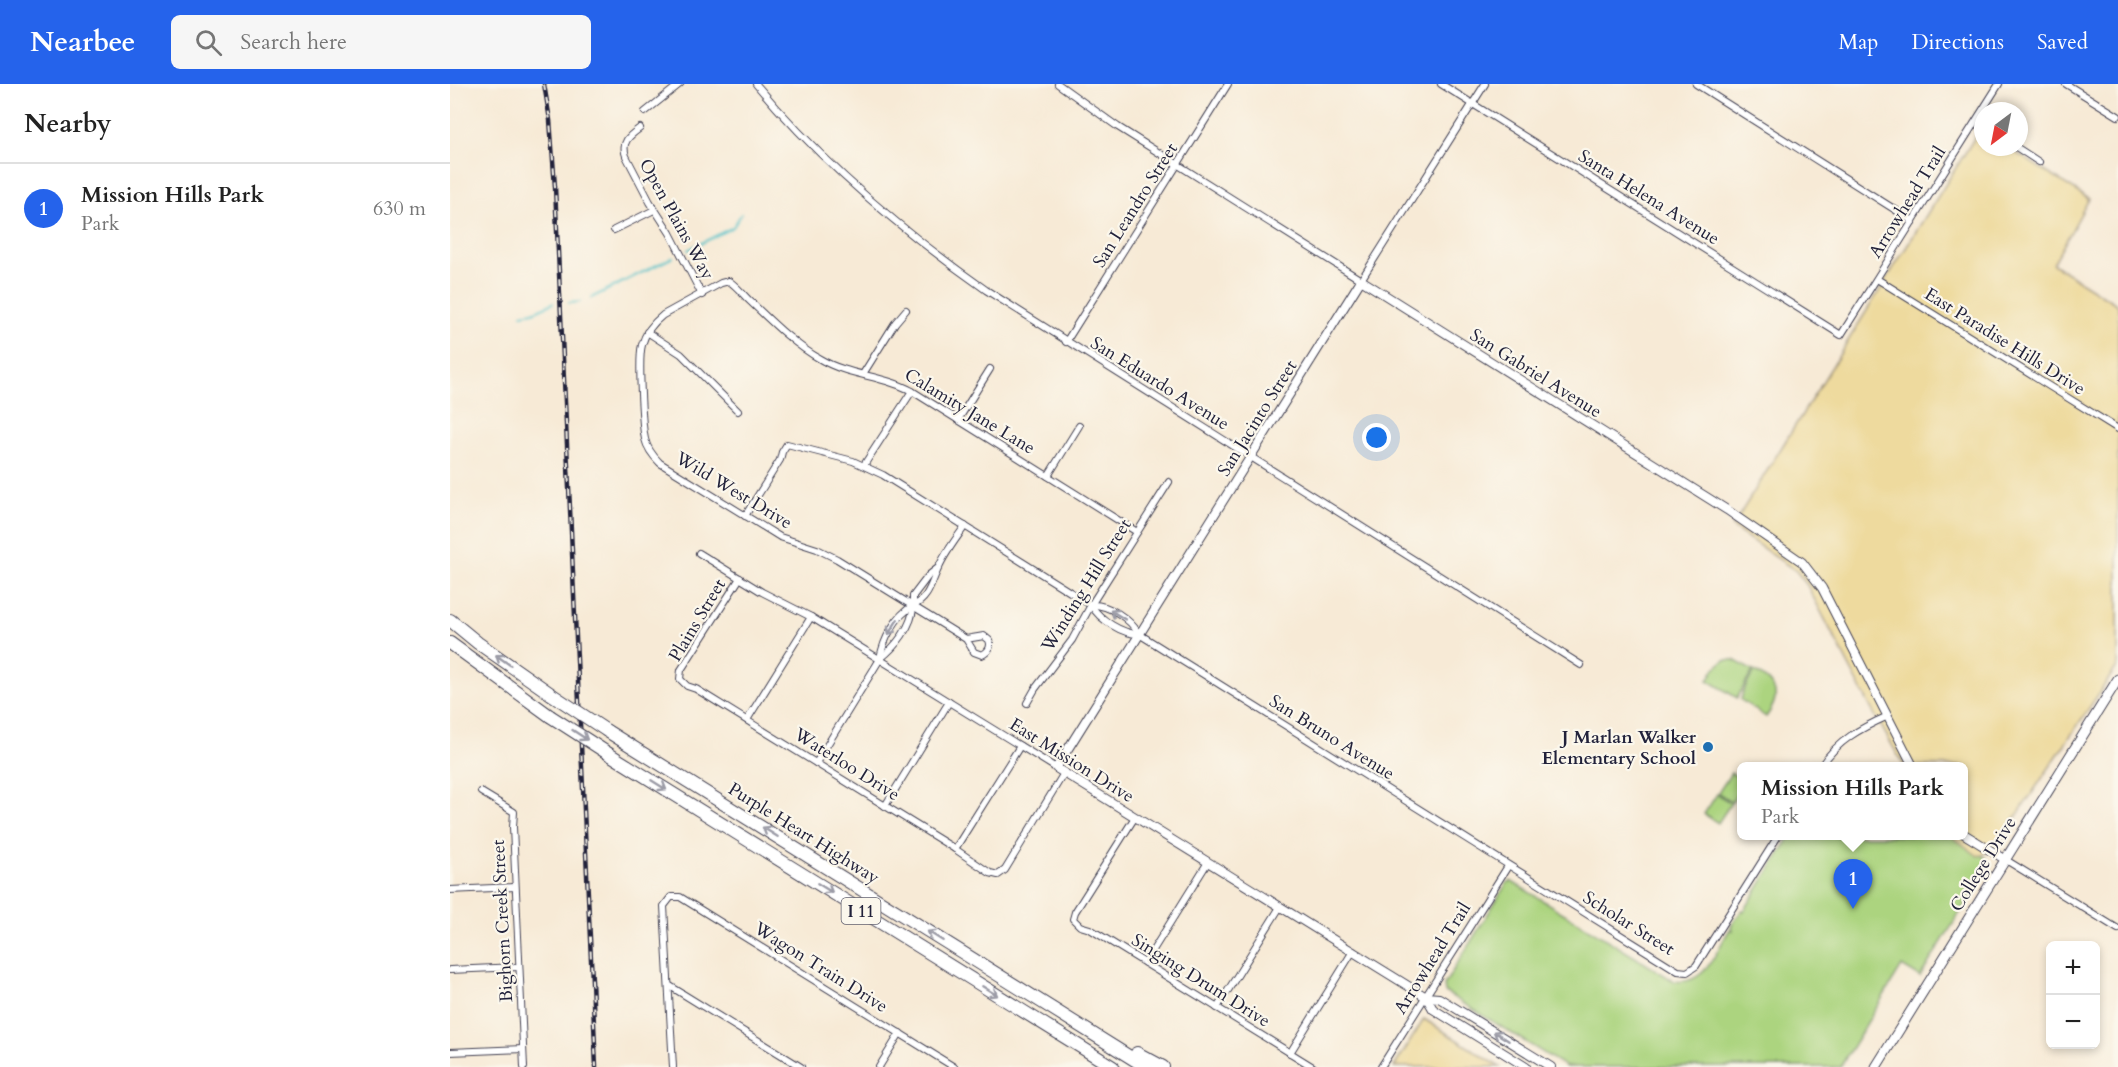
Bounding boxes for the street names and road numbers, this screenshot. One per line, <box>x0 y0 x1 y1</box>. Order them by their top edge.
street label: San Leandro Street <box>1087 138 1184 273</box>
street label: Arrowhead Trail <box>1863 141 1952 263</box>
street label: Santa Helena Avenue <box>1573 144 1724 251</box>
street label: Open Plains Way <box>633 154 720 285</box>
street label: East Paradise Hills Drive <box>1919 282 2090 401</box>
street label: San Gabriel Avenue <box>1465 323 1606 424</box>
street label: San Eduardo Avenue <box>1086 331 1234 436</box>
street label: San Jacinto Street <box>1212 355 1303 481</box>
street label: Calamity Jane Lane <box>900 362 1040 460</box>
street label: Wild West Drive <box>670 445 797 535</box>
street label: Winding Hill Street <box>1035 514 1138 657</box>
street label: Plains Street <box>663 574 732 666</box>
street label: San Bruno Avenue <box>1264 689 1399 786</box>
street label: East Mission Drive <box>1005 712 1139 809</box>
street label: Waterloo Drive <box>788 721 904 807</box>
street label: Purple Heart Highway <box>723 777 885 890</box>
street label: College Drive <box>1944 812 2022 916</box>
street label: Bighorn Creek Street <box>486 839 519 1003</box>
street label: Scholar Street <box>1578 885 1680 962</box>
street label: Arrowhead Trail <box>1388 897 1477 1019</box>
road number: I 11 <box>842 898 880 924</box>
street label: Wagon Train Drive <box>748 916 893 1019</box>
street label: Singing Drum Drive <box>1127 928 1275 1033</box>

